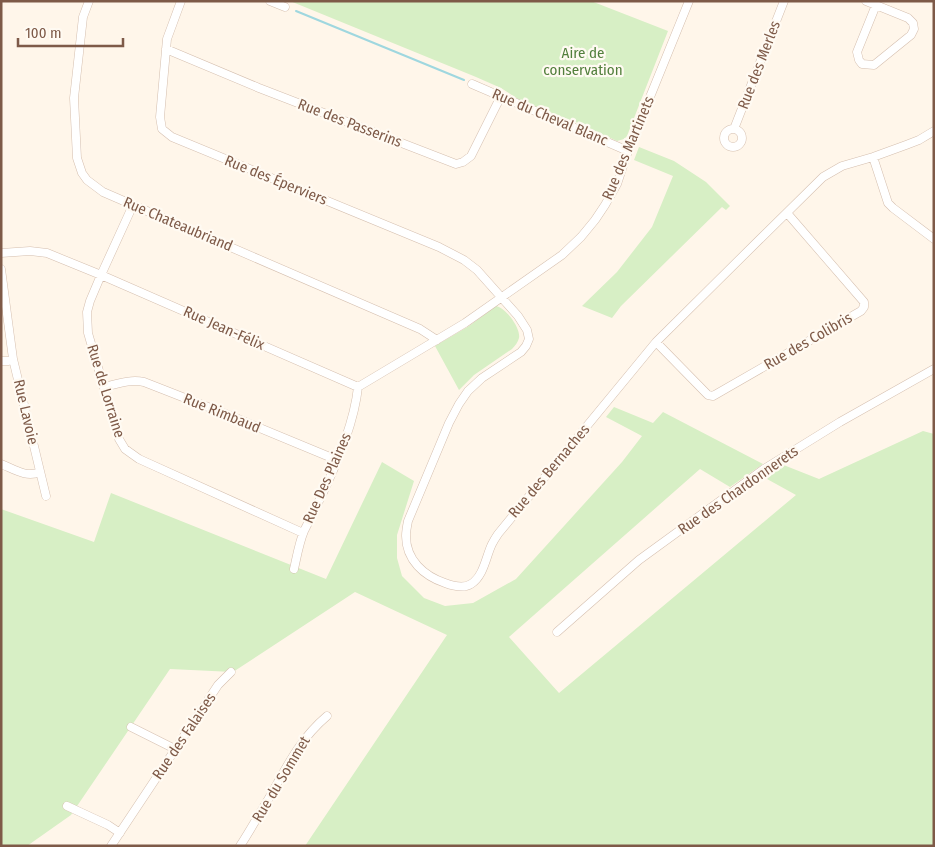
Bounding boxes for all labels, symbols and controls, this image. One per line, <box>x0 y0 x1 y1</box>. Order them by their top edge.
scale bar <box>18 15 122 47</box>
street label: Rue des Merles <box>734 18 784 112</box>
text: 100 m <box>25 24 62 42</box>
park label: Aire de conservation <box>543 44 623 79</box>
street label: Rue du Cheval Blanc <box>489 84 611 150</box>
street label: Rue des Martinets <box>598 93 658 203</box>
street label: Rue des Passerins <box>295 95 405 151</box>
street label: Rue des Éperviers <box>222 151 330 209</box>
street label: Rue Chateaubriand <box>121 193 235 255</box>
street label: Rue Jean-Félix <box>181 302 268 354</box>
street label: Rue des Colibris <box>761 309 855 373</box>
street label: Rue de Lorraine <box>83 342 129 440</box>
street label: Rue Lavoie <box>10 378 42 446</box>
street label: Rue Rimbaud <box>181 389 263 437</box>
street label: Rue des Bernaches <box>505 421 593 521</box>
street label: Rue Des Plaines <box>299 430 355 526</box>
street label: Rue des Chardonnerets <box>674 442 802 538</box>
street label: Rue des Falaises <box>148 689 220 783</box>
street label: Rue du Sommet <box>248 733 314 825</box>

